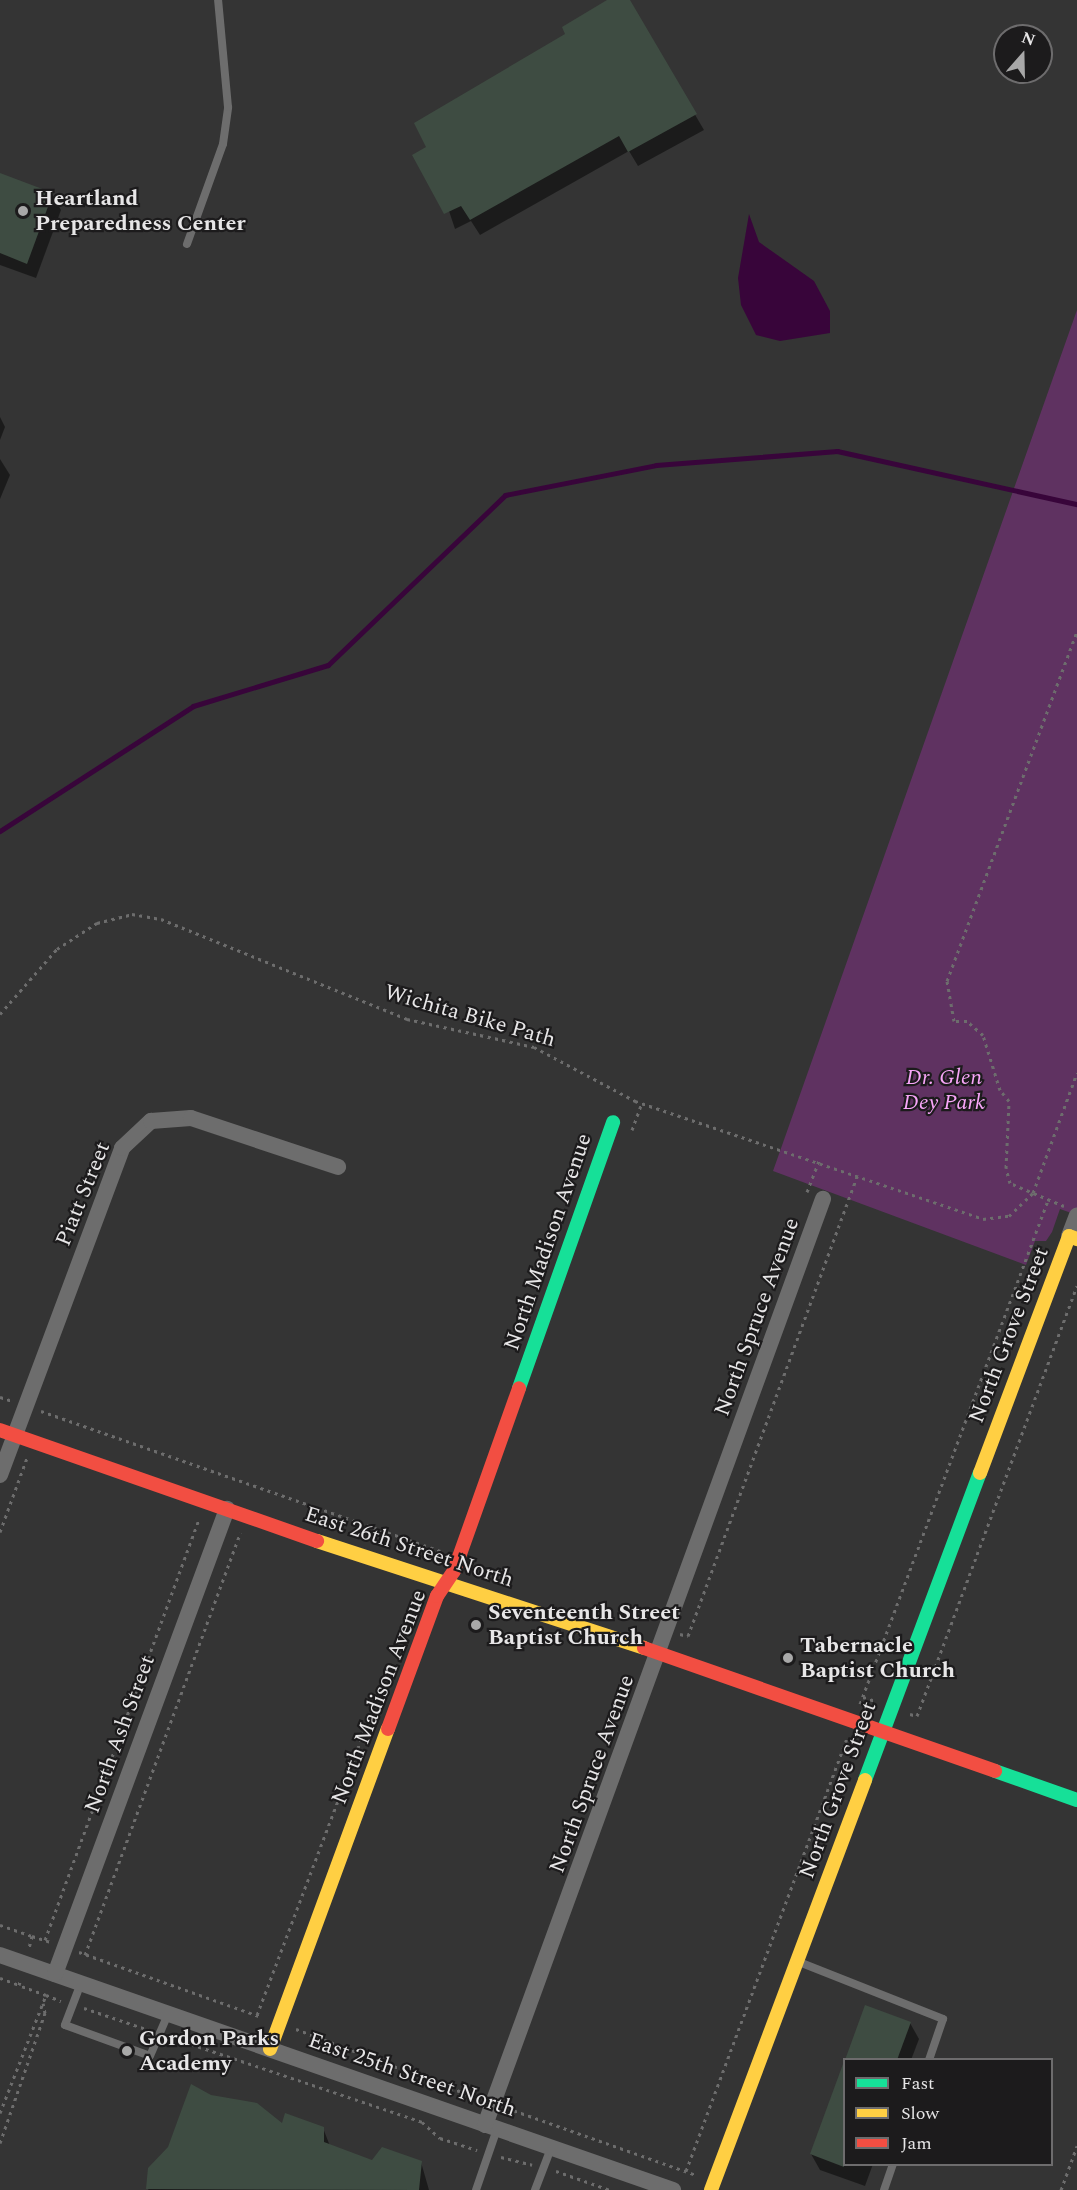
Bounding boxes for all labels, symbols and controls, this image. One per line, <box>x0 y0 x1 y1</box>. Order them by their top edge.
north arrow <box>993 24 1053 84</box>
text: N <box>1018 25 1039 52</box>
place label: Heartland Preparedness Center <box>35 185 246 236</box>
marker: Heartland Preparedness Center <box>16 204 30 218</box>
street label: Wichita Bike Path <box>381 979 559 1053</box>
park label: Dr. Glen Dey Park <box>903 1064 985 1116</box>
street label: North Madison Avenue <box>498 1130 598 1354</box>
street label: Piatt Street <box>50 1138 116 1250</box>
street label: North Spruce Avenue <box>709 1214 805 1420</box>
street label: North Grove Street <box>963 1243 1055 1427</box>
street label: East 26th Street North <box>301 1501 517 1593</box>
street label: North Madison Avenue <box>326 1586 432 1808</box>
place label: Seventeenth Street Baptist Church <box>488 1599 680 1651</box>
marker: Seventeenth Street Baptist Church <box>469 1618 483 1632</box>
place label: Tabernacle Baptist Church <box>800 1632 955 1684</box>
street label: North Ash Street <box>79 1651 161 1817</box>
marker: Tabernacle Baptist Church <box>781 1651 795 1665</box>
street label: North Spruce Avenue <box>544 1671 640 1877</box>
street label: North Grove Street <box>794 1698 882 1882</box>
place label: Gordon Parks Academy <box>139 2025 279 2076</box>
street label: East 25th Street North <box>305 2027 519 2123</box>
marker: Gordon Parks Academy <box>120 2044 134 2058</box>
legend <box>843 2058 1053 2166</box>
text: Fast <box>901 2070 934 2097</box>
text: Slow <box>901 2100 939 2127</box>
text: Jam <box>901 2130 932 2157</box>

